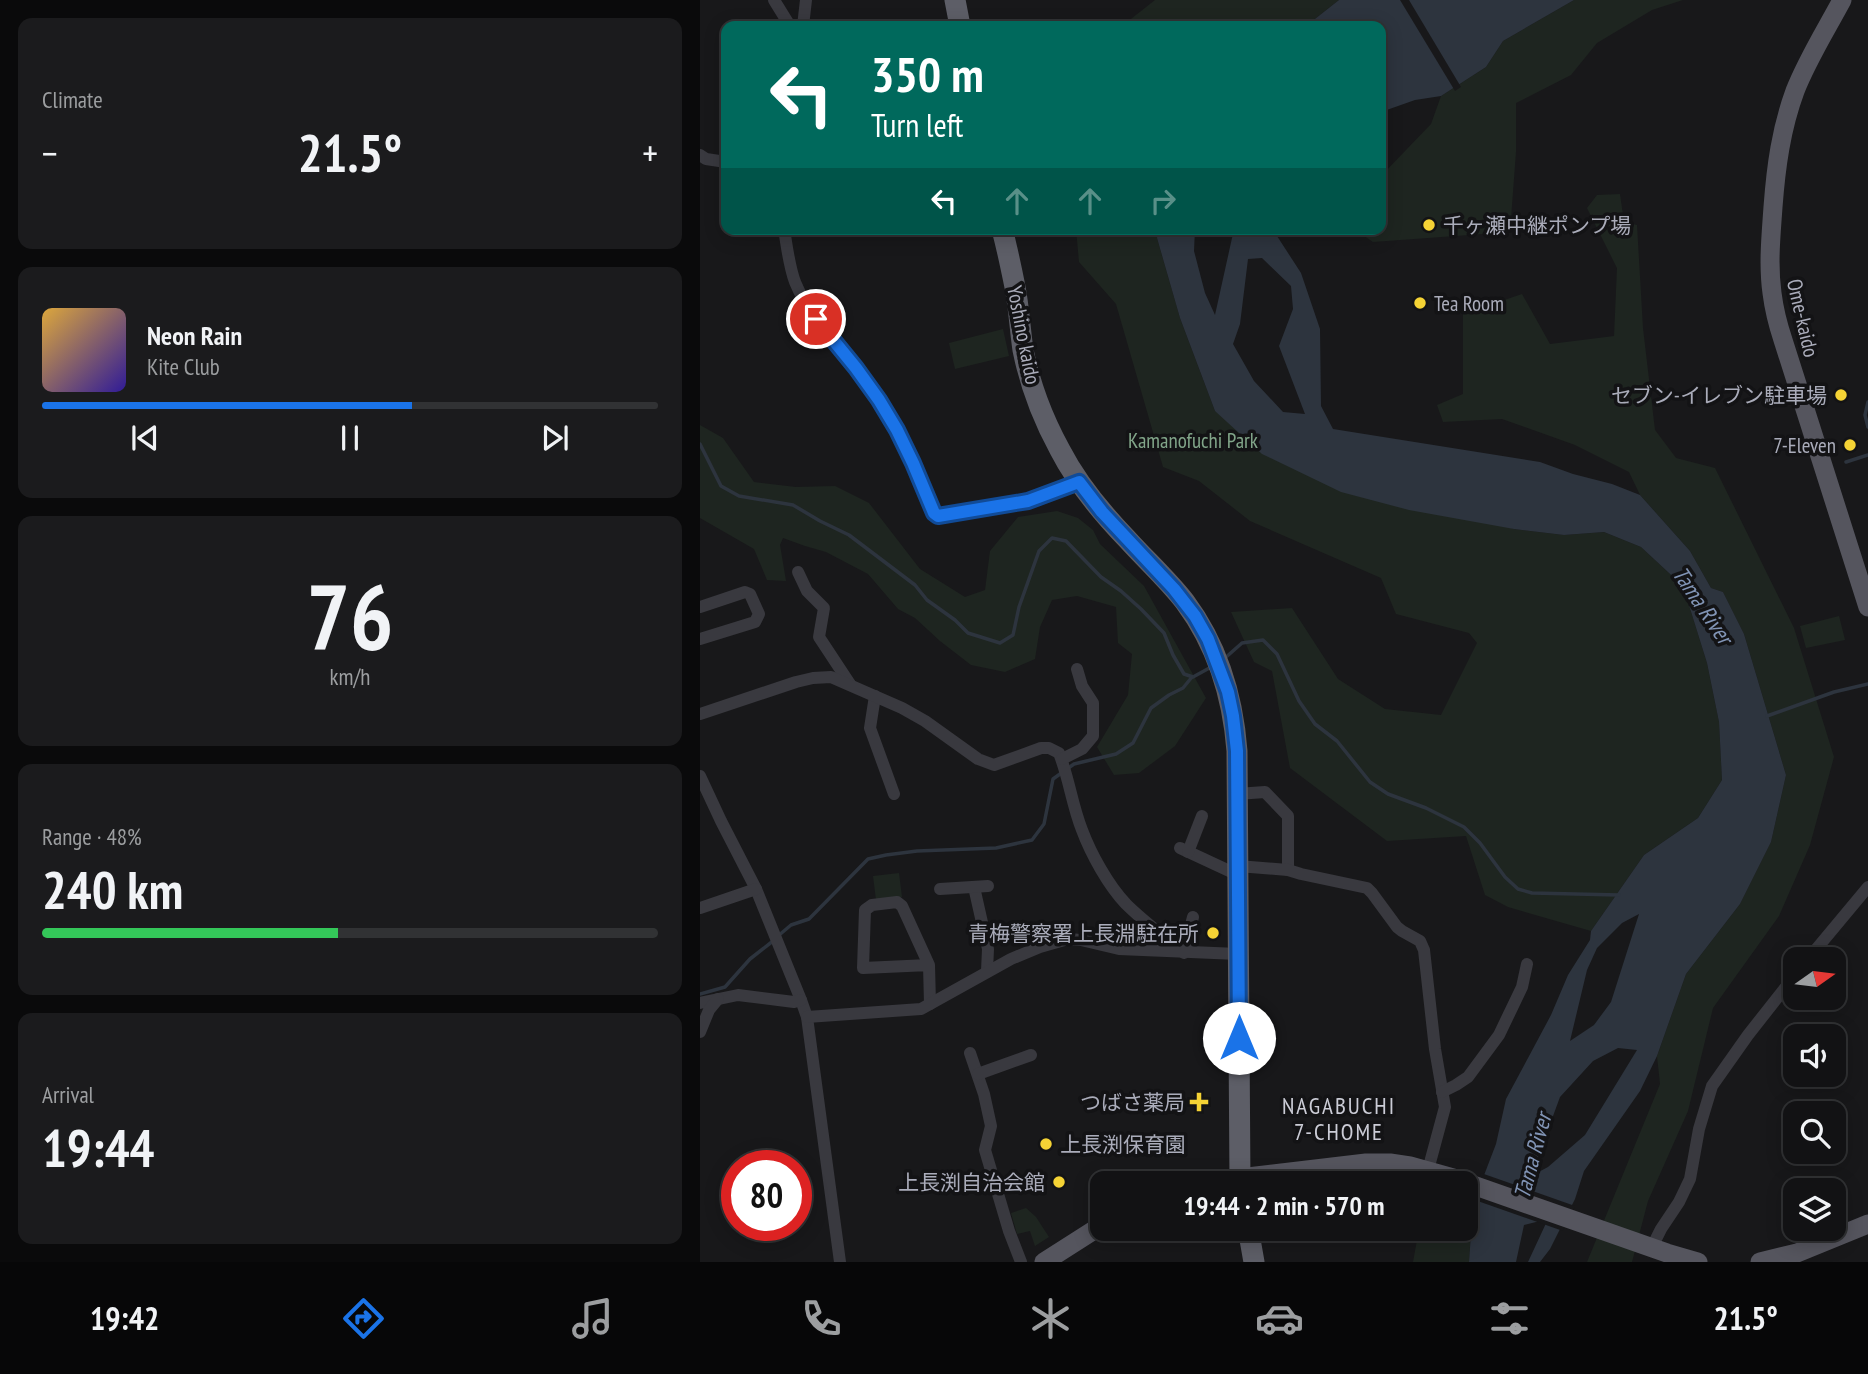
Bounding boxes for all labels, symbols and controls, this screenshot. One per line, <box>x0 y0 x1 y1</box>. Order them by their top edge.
text: 350 m <box>871 42 984 106</box>
icon: left <box>756 49 847 140</box>
text: Climate <box>42 85 103 114</box>
text: Turn left <box>871 104 963 146</box>
text: 21.5° <box>298 119 402 186</box>
text: − <box>42 128 58 177</box>
text: + <box>642 128 658 177</box>
icon: left <box>925 182 963 220</box>
icon: ahead <box>998 182 1036 220</box>
icon: ahead <box>1071 182 1109 220</box>
icon: right <box>1144 182 1182 220</box>
place label: 千ヶ瀬中継ポンプ場 <box>1443 212 1631 239</box>
marker: 千ヶ瀬中継ポンプ場 <box>1421 217 1437 233</box>
street label: Ome-kaido <box>1781 276 1825 360</box>
street label: Yoshino kaido <box>1001 283 1047 387</box>
pin <box>786 289 846 349</box>
place label: Tea Room <box>1434 290 1504 317</box>
marker: Tea Room <box>1412 295 1428 311</box>
icon: arrive <box>797 300 835 338</box>
text: Neon Rain <box>147 319 242 352</box>
text: Kite Club <box>147 352 220 381</box>
place label: セブン-イレブン駐車場 <box>1611 382 1827 409</box>
marker: セブン-イレブン駐車場 <box>1833 387 1849 403</box>
icon: previous <box>126 419 164 457</box>
icon: pause <box>331 419 369 457</box>
icon: next <box>536 419 574 457</box>
park label: Kamanofuchi Park <box>1128 427 1258 454</box>
place label: 7-Eleven <box>1773 432 1836 459</box>
marker: 7-Eleven <box>1842 437 1858 453</box>
text: 76 <box>307 557 394 675</box>
water label: Tama River <box>1667 561 1742 652</box>
text: km/h <box>330 662 370 691</box>
text: Range · 48% <box>42 822 142 851</box>
text: 240 km <box>42 856 183 923</box>
place label: 青梅警察署上長淵駐在所 <box>968 920 1199 947</box>
marker: 青梅警察署上長淵駐在所 <box>1205 925 1221 941</box>
north arrow <box>1783 947 1846 1010</box>
map controls <box>1783 947 1846 1241</box>
position arrow <box>1202 1001 1276 1075</box>
button: sound <box>1783 1024 1846 1087</box>
text: Arrival <box>42 1080 94 1109</box>
place label: つばさ薬局 <box>1080 1089 1185 1116</box>
district label: NAGABUCHI 7-CHOME <box>1282 1091 1396 1146</box>
marker: つばさ薬局 <box>1191 1094 1207 1110</box>
button: search <box>1783 1101 1846 1164</box>
water label: Tama River <box>1507 1107 1558 1202</box>
text: 19:44 <box>42 1114 154 1181</box>
place label: 上長渕保育園 <box>1060 1131 1186 1158</box>
marker: 上長渕保育園 <box>1038 1136 1054 1152</box>
speed limit sign: 80 <box>721 1150 812 1241</box>
place label: 上長渕自治会館 <box>898 1169 1045 1196</box>
marker: 上長渕自治会館 <box>1051 1174 1067 1190</box>
button: layers <box>1783 1178 1846 1241</box>
text: 19:44 · 2 min · 570 m <box>1184 1189 1384 1222</box>
icon: directions <box>339 1294 388 1343</box>
icon: music <box>568 1294 617 1343</box>
icon: phone <box>797 1294 846 1343</box>
icon: climate <box>1026 1294 1075 1343</box>
icon: car <box>1255 1294 1304 1343</box>
icon: filters <box>1485 1294 1534 1343</box>
text: 19:42 <box>90 1297 159 1339</box>
text: 21.5° <box>1714 1297 1778 1339</box>

